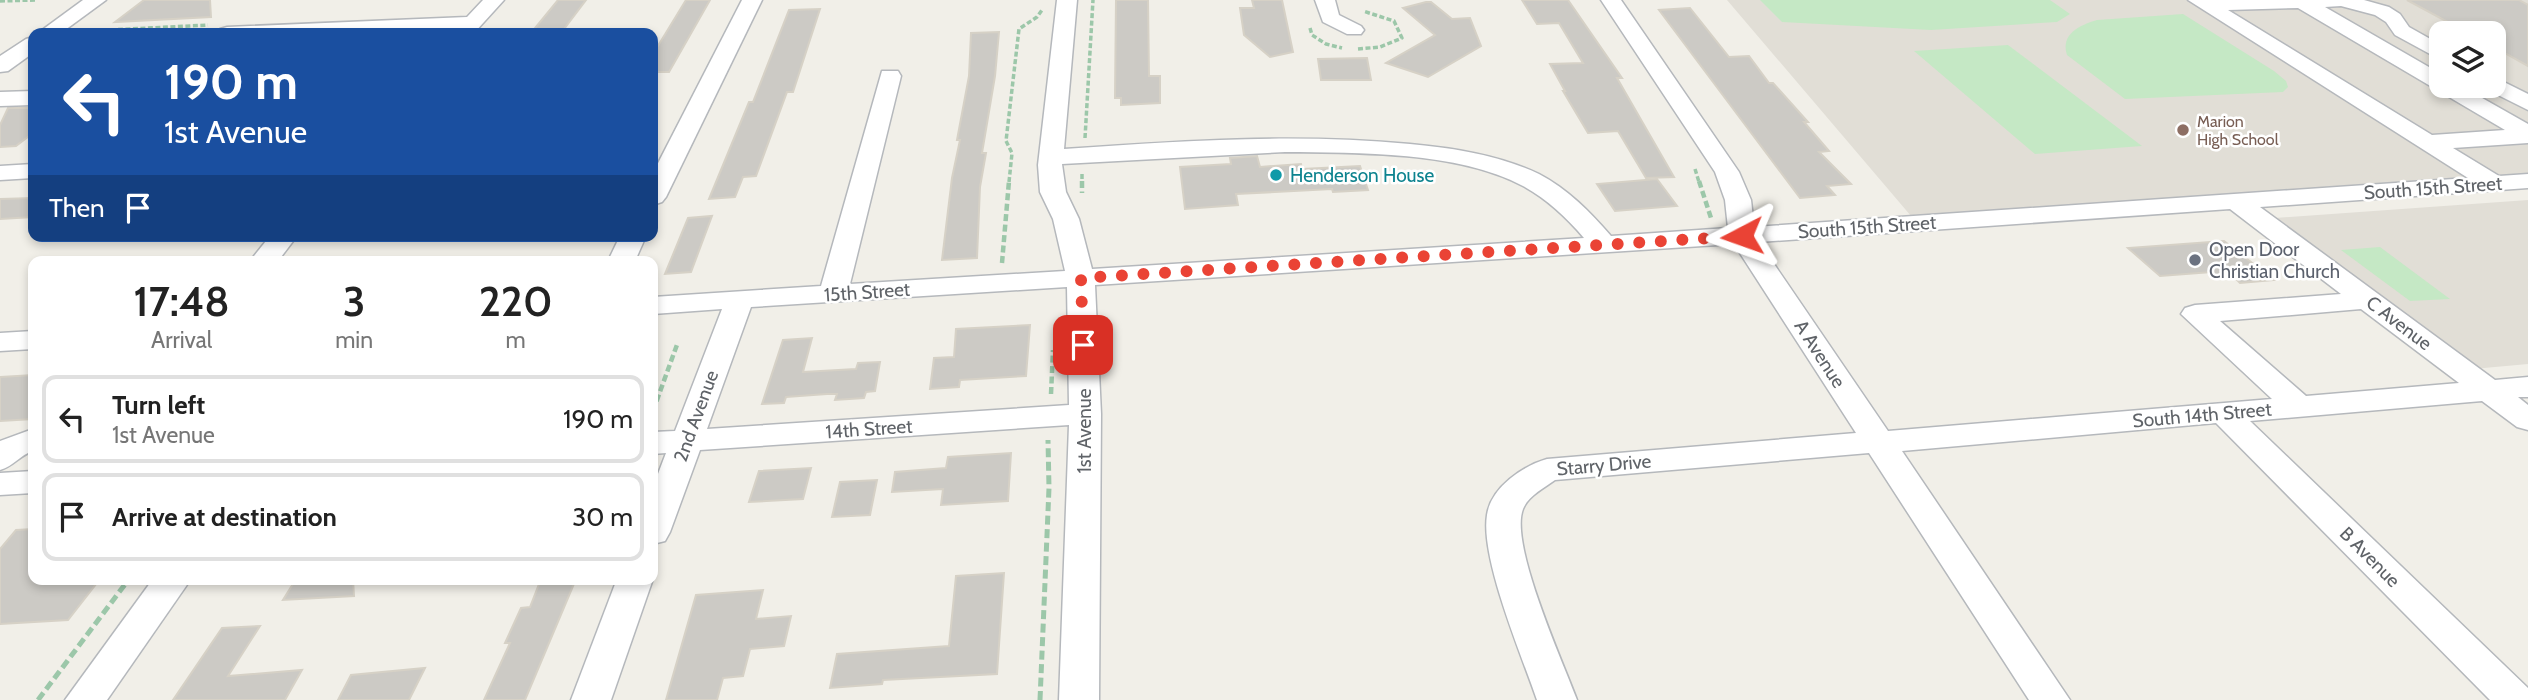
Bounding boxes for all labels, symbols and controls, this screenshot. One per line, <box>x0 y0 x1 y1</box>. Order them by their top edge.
map controls <box>2429 21 2506 98</box>
button: layers <box>2429 21 2506 98</box>
text: 190 m <box>164 52 298 111</box>
icon: left <box>49 56 140 147</box>
text: 1st Avenue <box>164 112 307 151</box>
place label: Marion High School <box>2197 112 2279 149</box>
marker: Marion High School <box>2175 122 2191 138</box>
place label: Henderson House <box>1290 164 1434 187</box>
marker: Henderson House <box>1268 167 1284 183</box>
street label: South 15th Street <box>2363 172 2504 204</box>
icon: arrive <box>119 189 157 227</box>
text: Then <box>49 192 105 224</box>
position arrow <box>1705 199 1779 273</box>
street label: South 15th Street <box>1797 211 1938 243</box>
place label: Open Door Christian Church <box>2209 238 2340 283</box>
marker: Open Door Christian Church <box>2187 252 2203 268</box>
text: 17:48 <box>134 275 230 327</box>
text: 3 <box>343 275 365 327</box>
text: 220 <box>479 275 552 327</box>
street label: 15th Street <box>823 277 911 306</box>
street label: C Avenue <box>2362 291 2437 355</box>
pin <box>1053 315 1113 375</box>
street label: A Avenue <box>1790 316 1851 392</box>
text: Arrival <box>151 326 212 354</box>
text: min <box>335 326 373 354</box>
text: m <box>505 326 526 354</box>
icon: arrive <box>1064 326 1102 364</box>
street label: 2nd Avenue <box>669 367 723 465</box>
street label: 1st Avenue <box>1073 388 1096 474</box>
text: Turn left <box>112 389 205 421</box>
street label: South 14th Street <box>2132 397 2273 433</box>
icon: left <box>53 400 91 438</box>
text: 190 m <box>563 403 633 435</box>
street label: 14th Street <box>825 414 914 444</box>
text: 1st Avenue <box>112 421 215 449</box>
street label: Starry Drive <box>1556 449 1653 481</box>
icon: arrive <box>53 498 91 536</box>
text: Arrive at destination <box>112 501 337 533</box>
text: 30 m <box>572 501 633 533</box>
street label: B Avenue <box>2335 522 2405 592</box>

